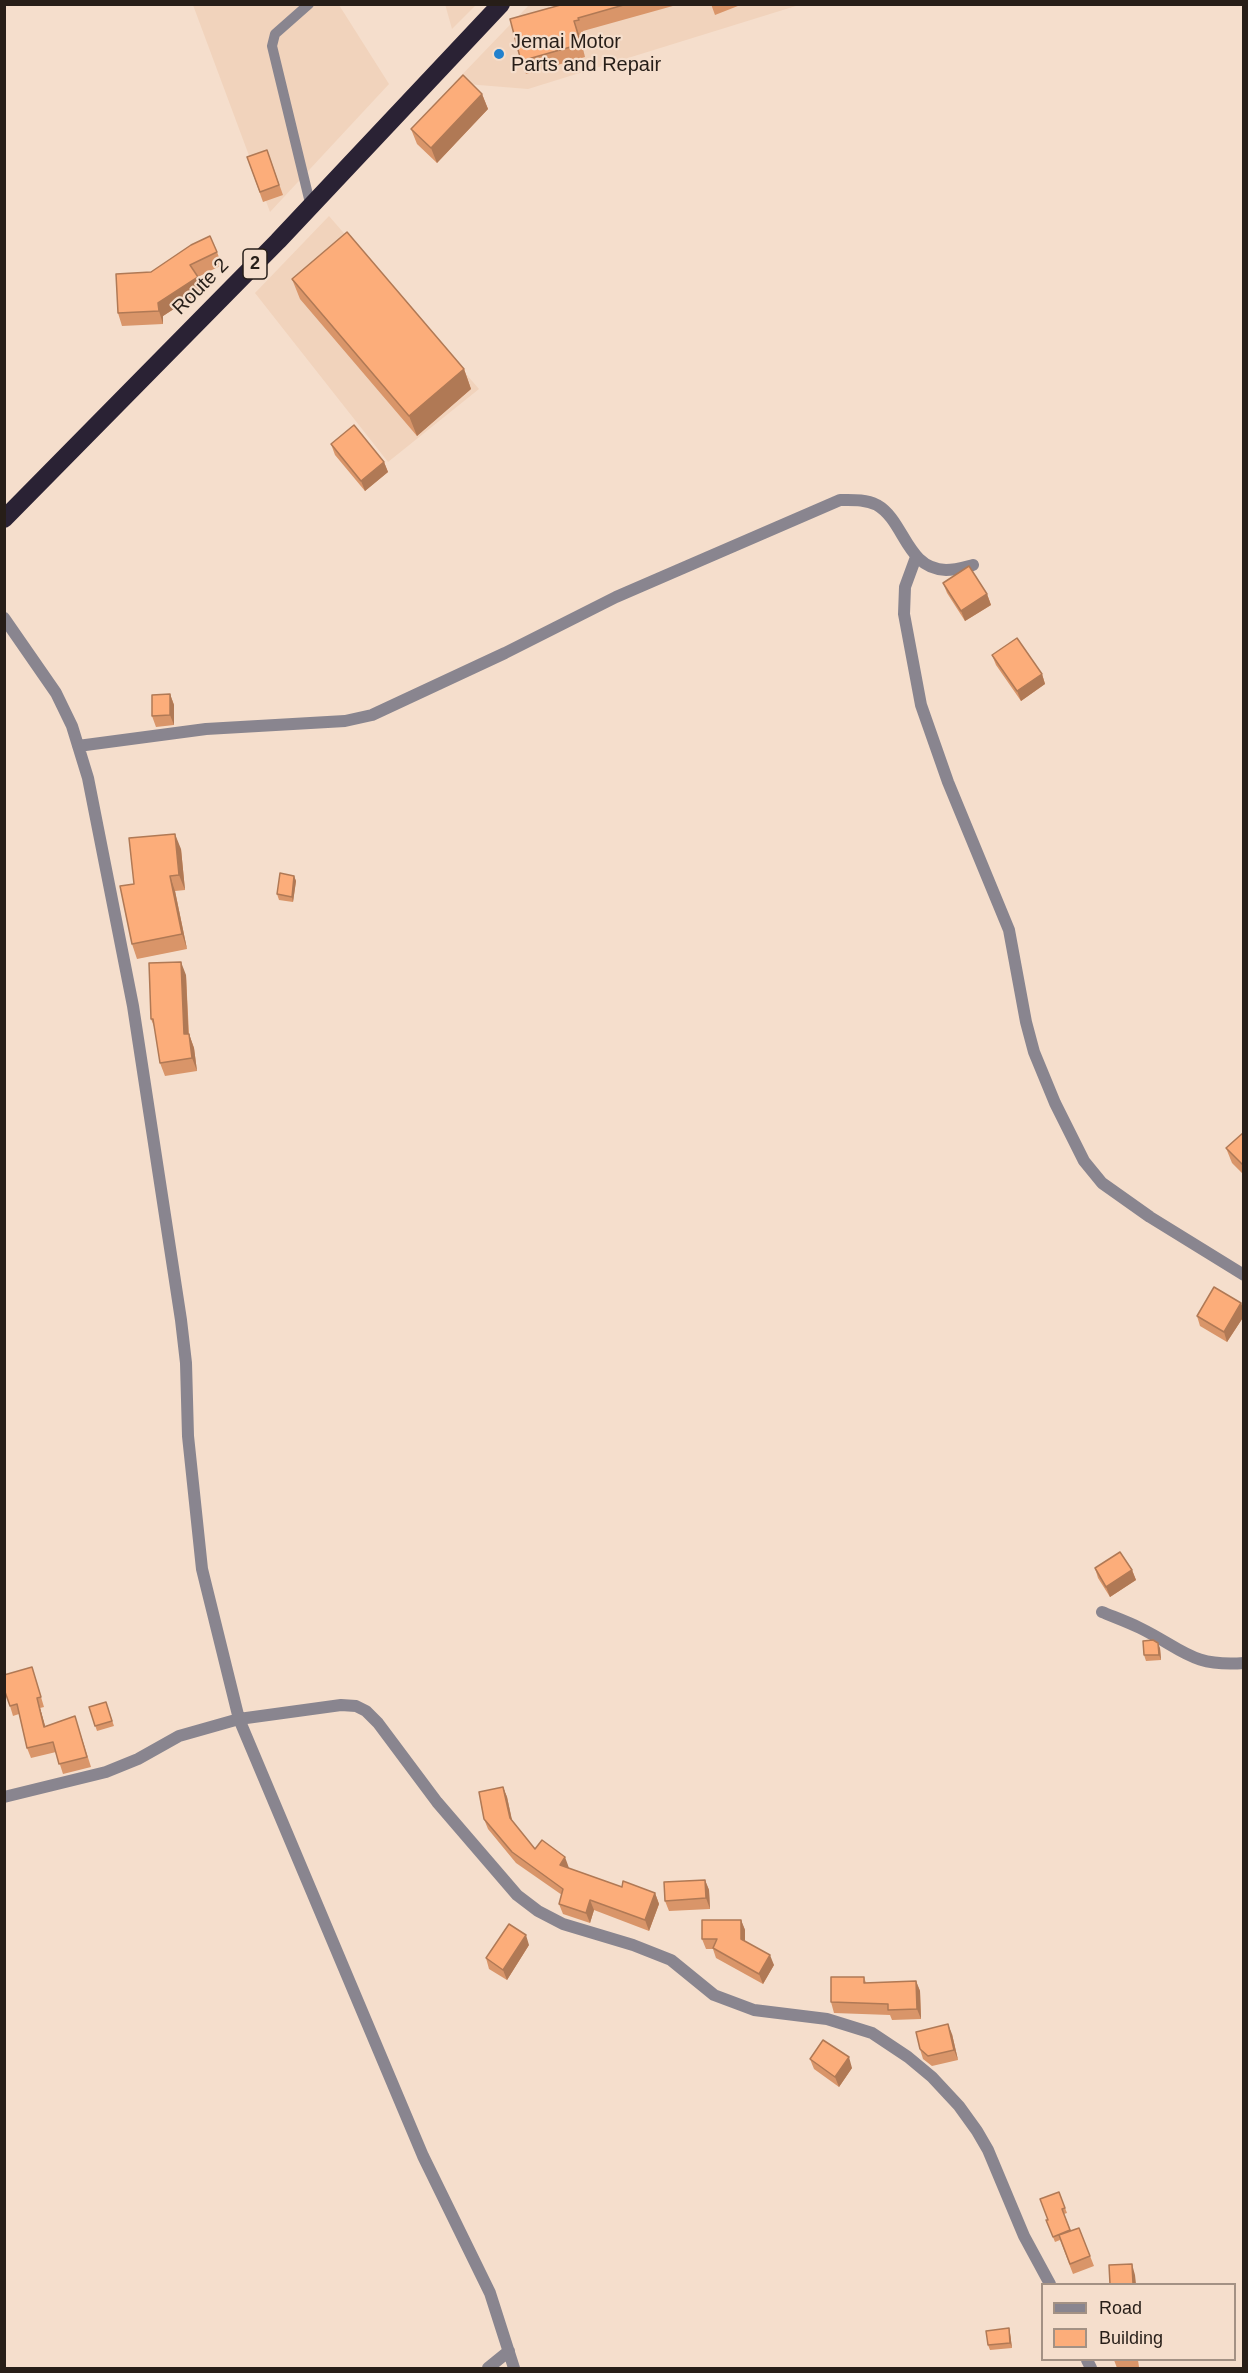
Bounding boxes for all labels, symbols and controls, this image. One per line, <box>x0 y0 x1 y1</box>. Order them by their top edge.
place label: Jemai Motor Parts and Repair <box>511 30 661 77</box>
marker: Jemai Motor Parts and Repair <box>492 47 506 61</box>
road number: 2 <box>243 249 267 279</box>
street label: Route 2 <box>168 254 234 320</box>
legend <box>1041 2283 1236 2361</box>
text: Road <box>1099 2298 1142 2318</box>
text: Building <box>1099 2328 1163 2348</box>

